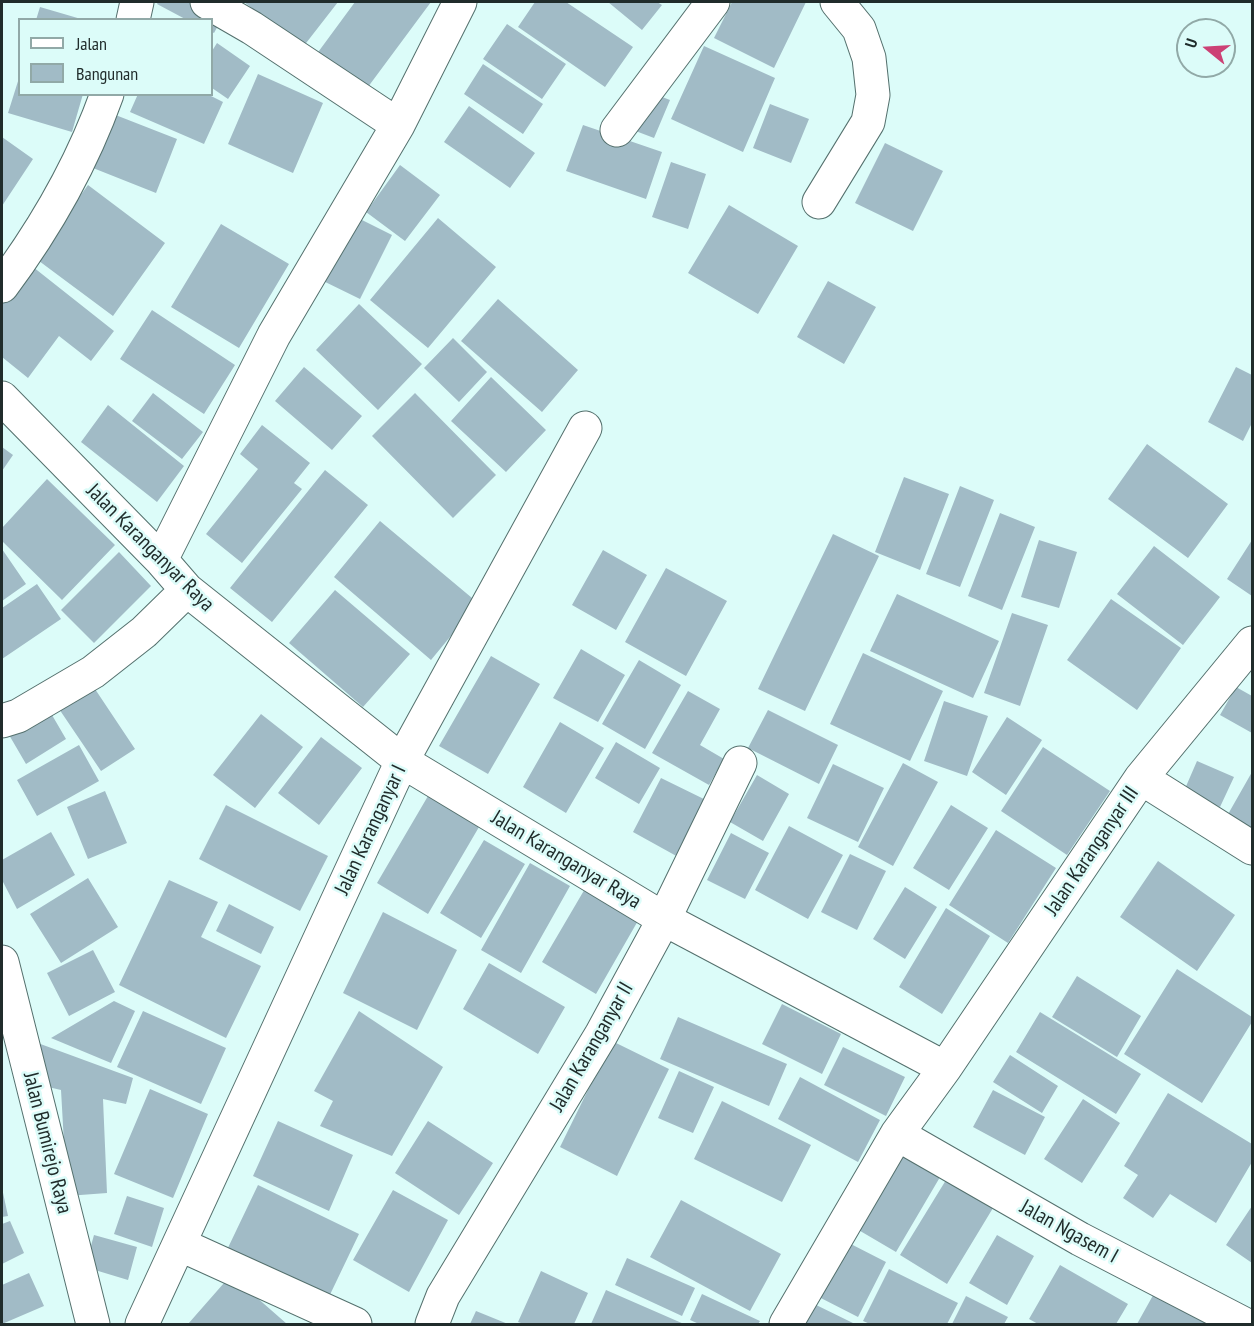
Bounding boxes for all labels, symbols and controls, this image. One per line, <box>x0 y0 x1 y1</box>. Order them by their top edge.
legend <box>18 18 213 96</box>
north arrow <box>1176 18 1236 78</box>
text: Jalan <box>76 32 107 55</box>
text: U <box>1180 36 1202 50</box>
text: Bangunan <box>76 62 138 85</box>
street label: Jalan Karanganyar Raya <box>81 479 219 617</box>
street label: Jalan Karanganyar I <box>330 761 412 899</box>
street label: Jalan Karanganyar III <box>1040 782 1144 920</box>
street label: Jalan Karanganyar Raya <box>487 805 645 915</box>
street label: Jalan Karanganyar II <box>545 978 639 1116</box>
street label: Jalan Bumirejo Raya <box>17 1070 77 1216</box>
street label: Jalan Ngasem I <box>1016 1195 1122 1269</box>

